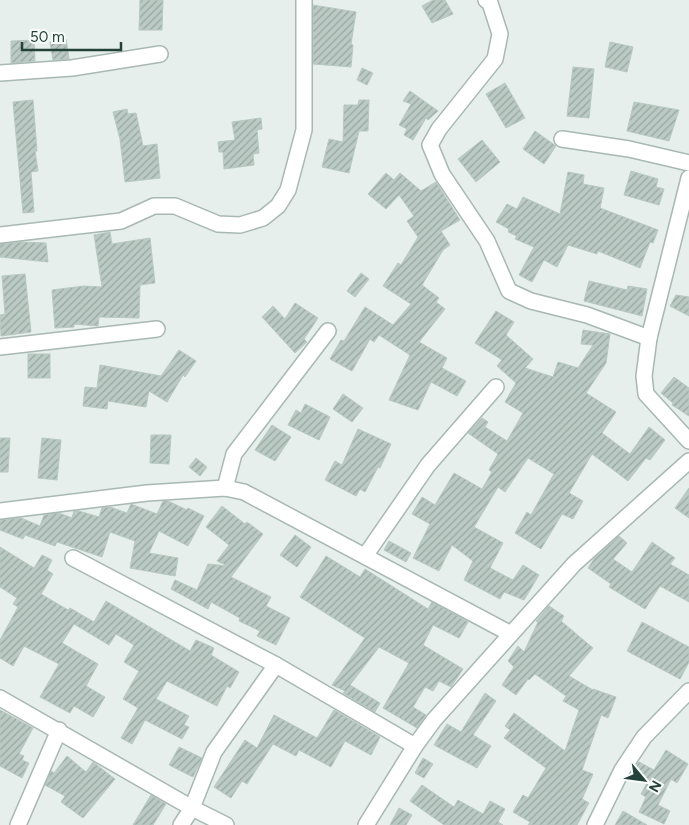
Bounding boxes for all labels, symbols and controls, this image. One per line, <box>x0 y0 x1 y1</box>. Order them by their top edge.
scale bar <box>22 20 121 52</box>
text: 50 m <box>30 28 65 46</box>
north arrow <box>619 755 669 805</box>
text: N <box>645 777 665 795</box>

